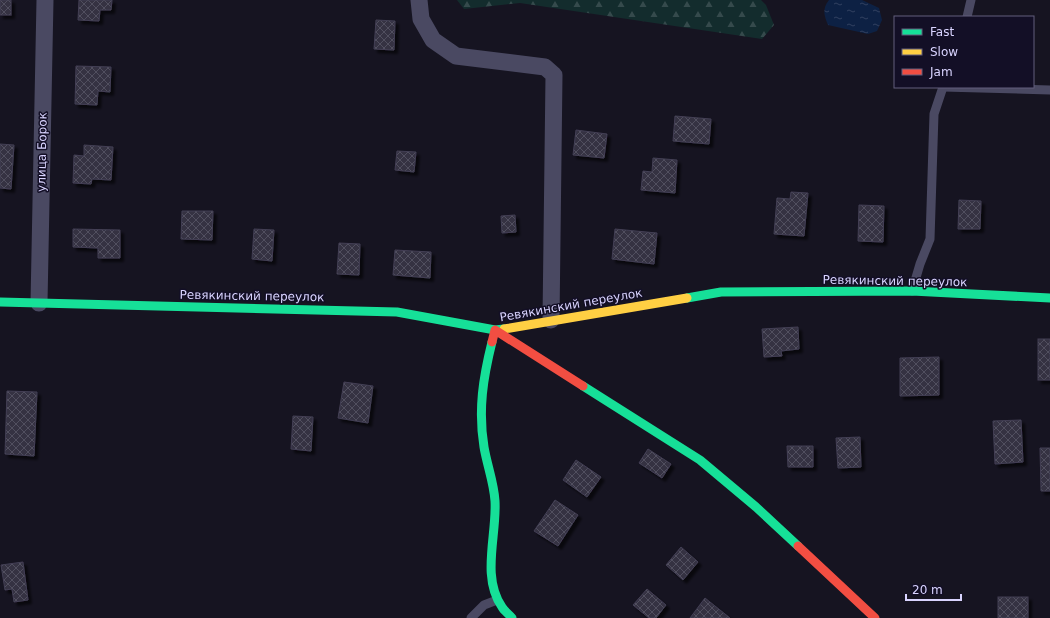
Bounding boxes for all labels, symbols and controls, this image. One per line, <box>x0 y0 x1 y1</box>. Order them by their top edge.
legend <box>894 16 1034 88</box>
text: Fast <box>930 25 954 39</box>
text: Slow <box>930 45 958 59</box>
text: Jam <box>929 65 953 79</box>
street label: улица Борок <box>34 112 50 192</box>
street label: Ревякинский переулок <box>823 273 967 289</box>
street label: Ревякинский переулок <box>499 286 643 324</box>
street label: Ревякинский переулок <box>180 288 324 304</box>
scale bar <box>906 576 961 602</box>
text: 20 m <box>912 583 943 597</box>

